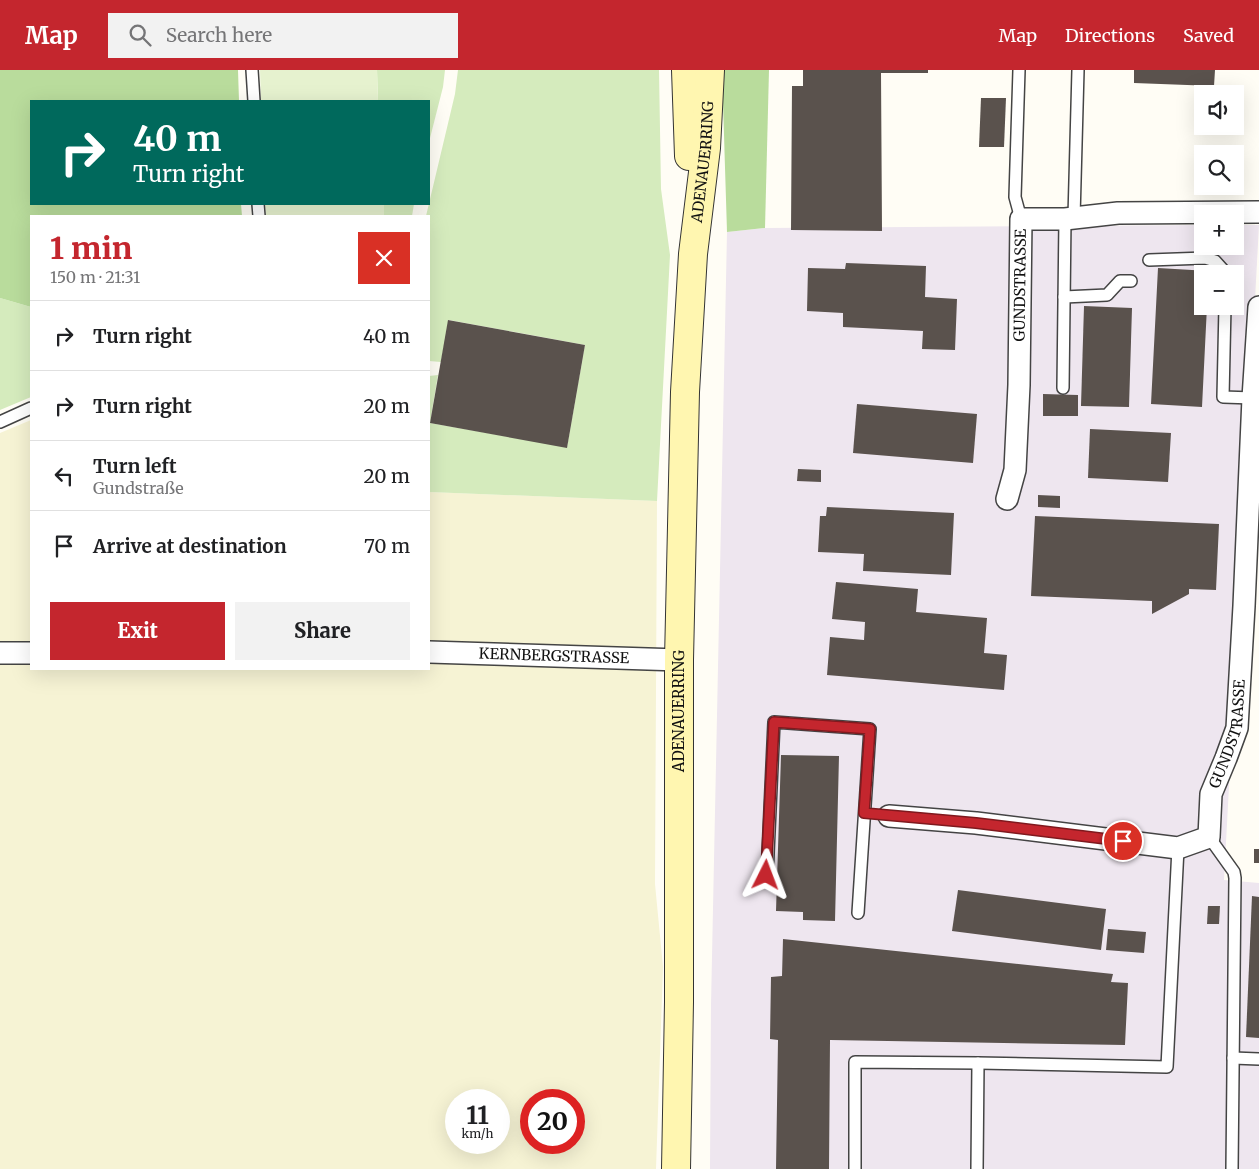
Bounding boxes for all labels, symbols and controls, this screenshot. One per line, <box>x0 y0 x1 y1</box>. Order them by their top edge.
search box <box>108 13 458 58</box>
text: Map <box>25 20 78 51</box>
icon: search <box>126 21 154 49</box>
text: Search here <box>166 23 272 47</box>
text: Map <box>999 24 1037 47</box>
text: Directions <box>1065 24 1155 47</box>
text: Saved <box>1183 24 1234 47</box>
map controls <box>1194 85 1244 315</box>
button: sound <box>1194 85 1244 135</box>
street label: ADENAUERRING <box>687 100 717 225</box>
text: 40 m <box>133 117 221 161</box>
icon: right <box>50 120 115 185</box>
button: search <box>1194 145 1244 195</box>
text: Turn right <box>133 160 244 188</box>
button: + <box>1194 205 1244 255</box>
street label: GUNDSTRASSE <box>1010 228 1030 342</box>
text: 1 min <box>50 229 132 267</box>
button: close <box>358 232 410 284</box>
button: − <box>1194 265 1244 315</box>
text: 150 m · 21:31 <box>50 267 140 287</box>
icon: right <box>50 322 78 350</box>
text: Turn right <box>93 324 192 348</box>
text: 40 m <box>363 324 410 348</box>
icon: right <box>50 392 78 420</box>
text: Turn right <box>93 394 192 418</box>
text: 20 m <box>363 394 410 418</box>
text: Turn left <box>93 454 177 478</box>
icon: left <box>50 462 78 490</box>
text: 20 m <box>363 464 410 488</box>
text: Gundstraße <box>93 478 184 498</box>
icon: arrive <box>50 532 78 560</box>
text: Arrive at destination <box>93 534 287 558</box>
text: 70 m <box>364 534 410 558</box>
button: Exit <box>50 602 225 660</box>
button: Share <box>235 602 410 660</box>
street label: KERNBERGSTRASSE <box>478 644 630 667</box>
street label: ADENAUERRING <box>669 650 688 773</box>
street label: GUNDSTRASSE <box>1204 678 1249 791</box>
pin <box>1102 820 1144 862</box>
icon: arrive <box>1109 827 1137 855</box>
position arrow <box>739 848 791 900</box>
speed limit sign: 20 <box>520 1089 585 1154</box>
text: 11 <box>466 1099 489 1131</box>
text: km/h <box>462 1126 493 1141</box>

